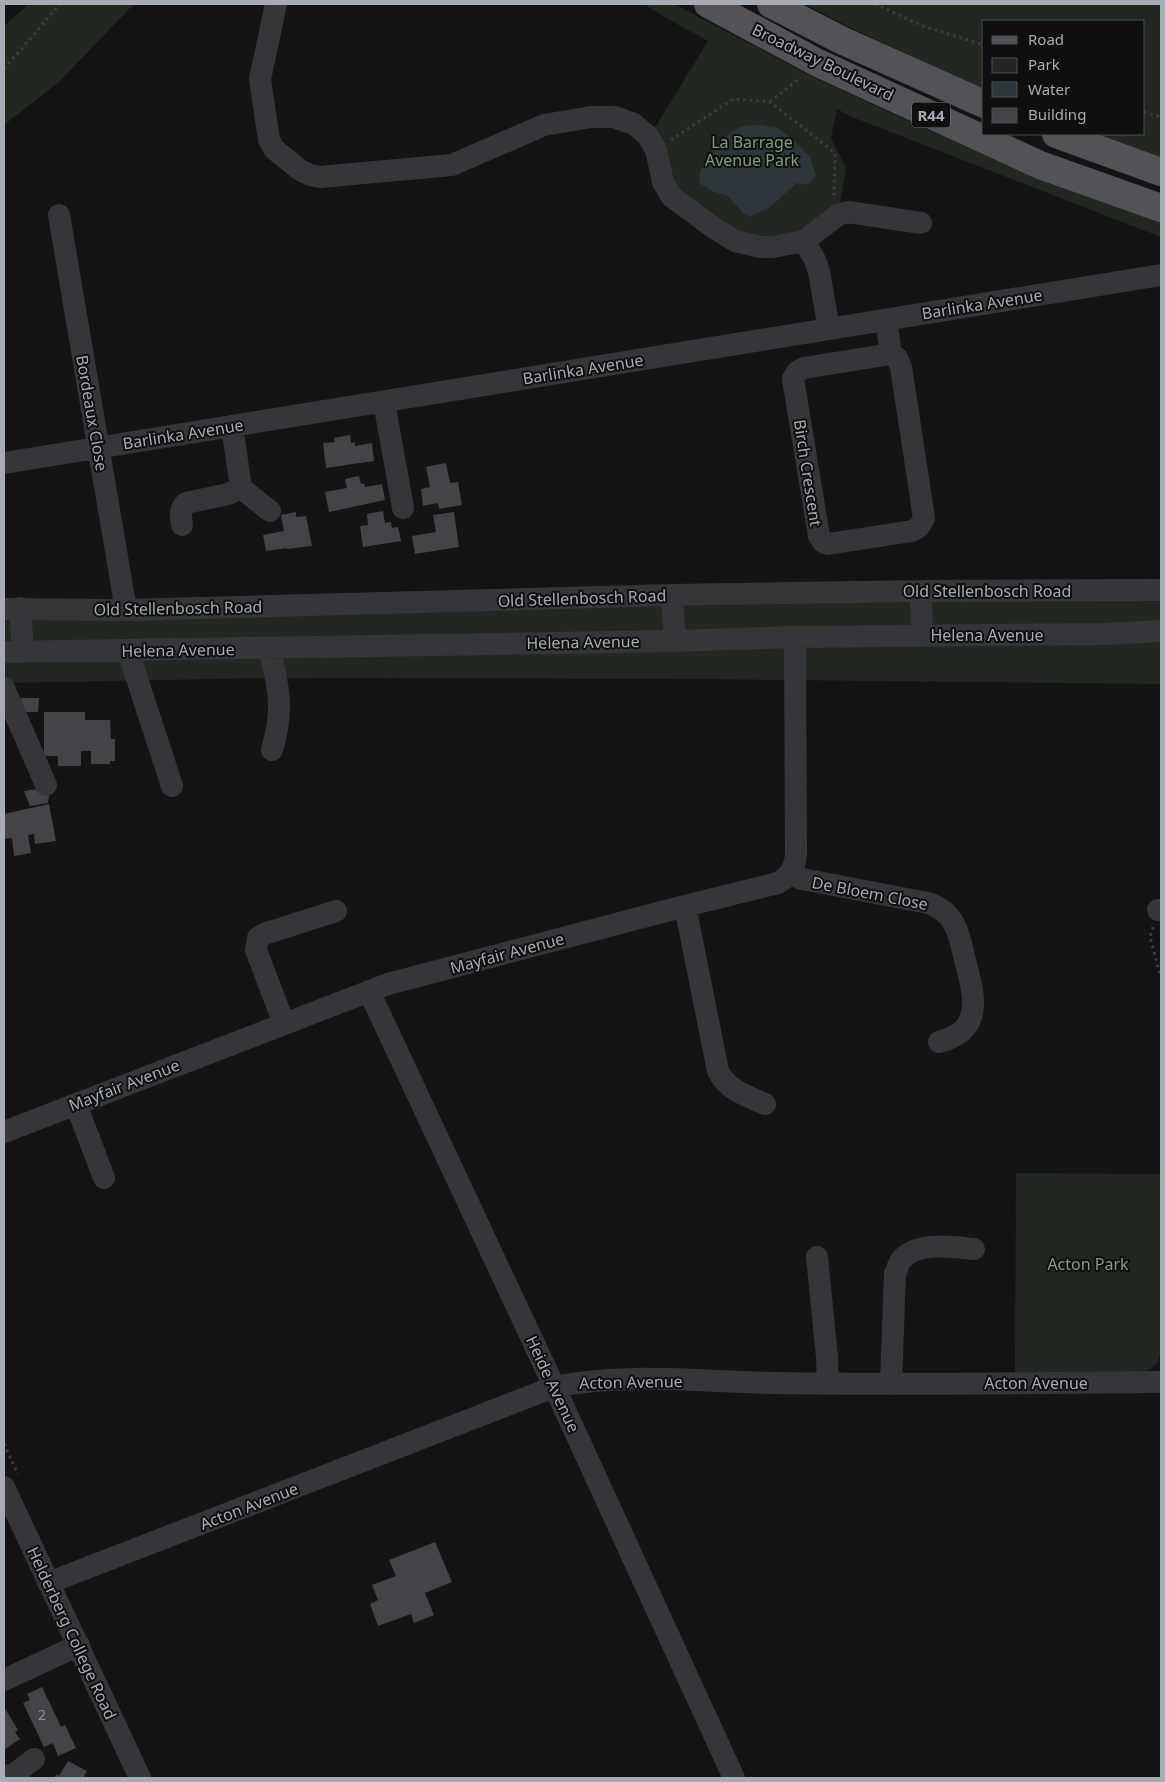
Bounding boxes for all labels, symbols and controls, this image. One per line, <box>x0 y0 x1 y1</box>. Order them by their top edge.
street label: Broadway Boulevard <box>748 18 898 106</box>
legend <box>982 20 1145 135</box>
text: Road <box>1028 29 1064 49</box>
text: Park <box>1028 54 1060 74</box>
text: Water <box>1028 79 1070 99</box>
road number: R44 <box>912 102 950 128</box>
text: Building <box>1028 104 1086 124</box>
park label: La Barrage Avenue Park <box>705 131 800 171</box>
street label: Barlinka Avenue <box>920 284 1044 324</box>
street label: Barlinka Avenue <box>521 349 645 389</box>
street label: Bordeaux Close <box>71 353 113 473</box>
street label: Barlinka Avenue <box>121 414 245 454</box>
street label: Birch Crescent <box>789 418 827 528</box>
street label: Old Stellenbosch Road <box>903 580 1071 602</box>
street label: Old Stellenbosch Road <box>497 584 667 612</box>
street label: Old Stellenbosch Road <box>93 596 263 620</box>
street label: Helena Avenue <box>930 624 1044 646</box>
street label: Helena Avenue <box>526 630 640 654</box>
street label: Helena Avenue <box>121 638 235 662</box>
street label: De Bloem Close <box>810 871 930 915</box>
street label: Mayfair Avenue <box>448 927 566 979</box>
street label: Mayfair Avenue <box>65 1054 183 1116</box>
park label: Acton Park <box>1047 1253 1129 1275</box>
street label: Heide Avenue <box>521 1332 585 1436</box>
street label: Acton Avenue <box>579 1370 683 1394</box>
street label: Acton Avenue <box>984 1372 1088 1394</box>
street label: Acton Avenue <box>197 1477 301 1535</box>
street label: Helderberg College Road <box>22 1543 122 1723</box>
house number: 2 <box>38 1705 46 1724</box>

